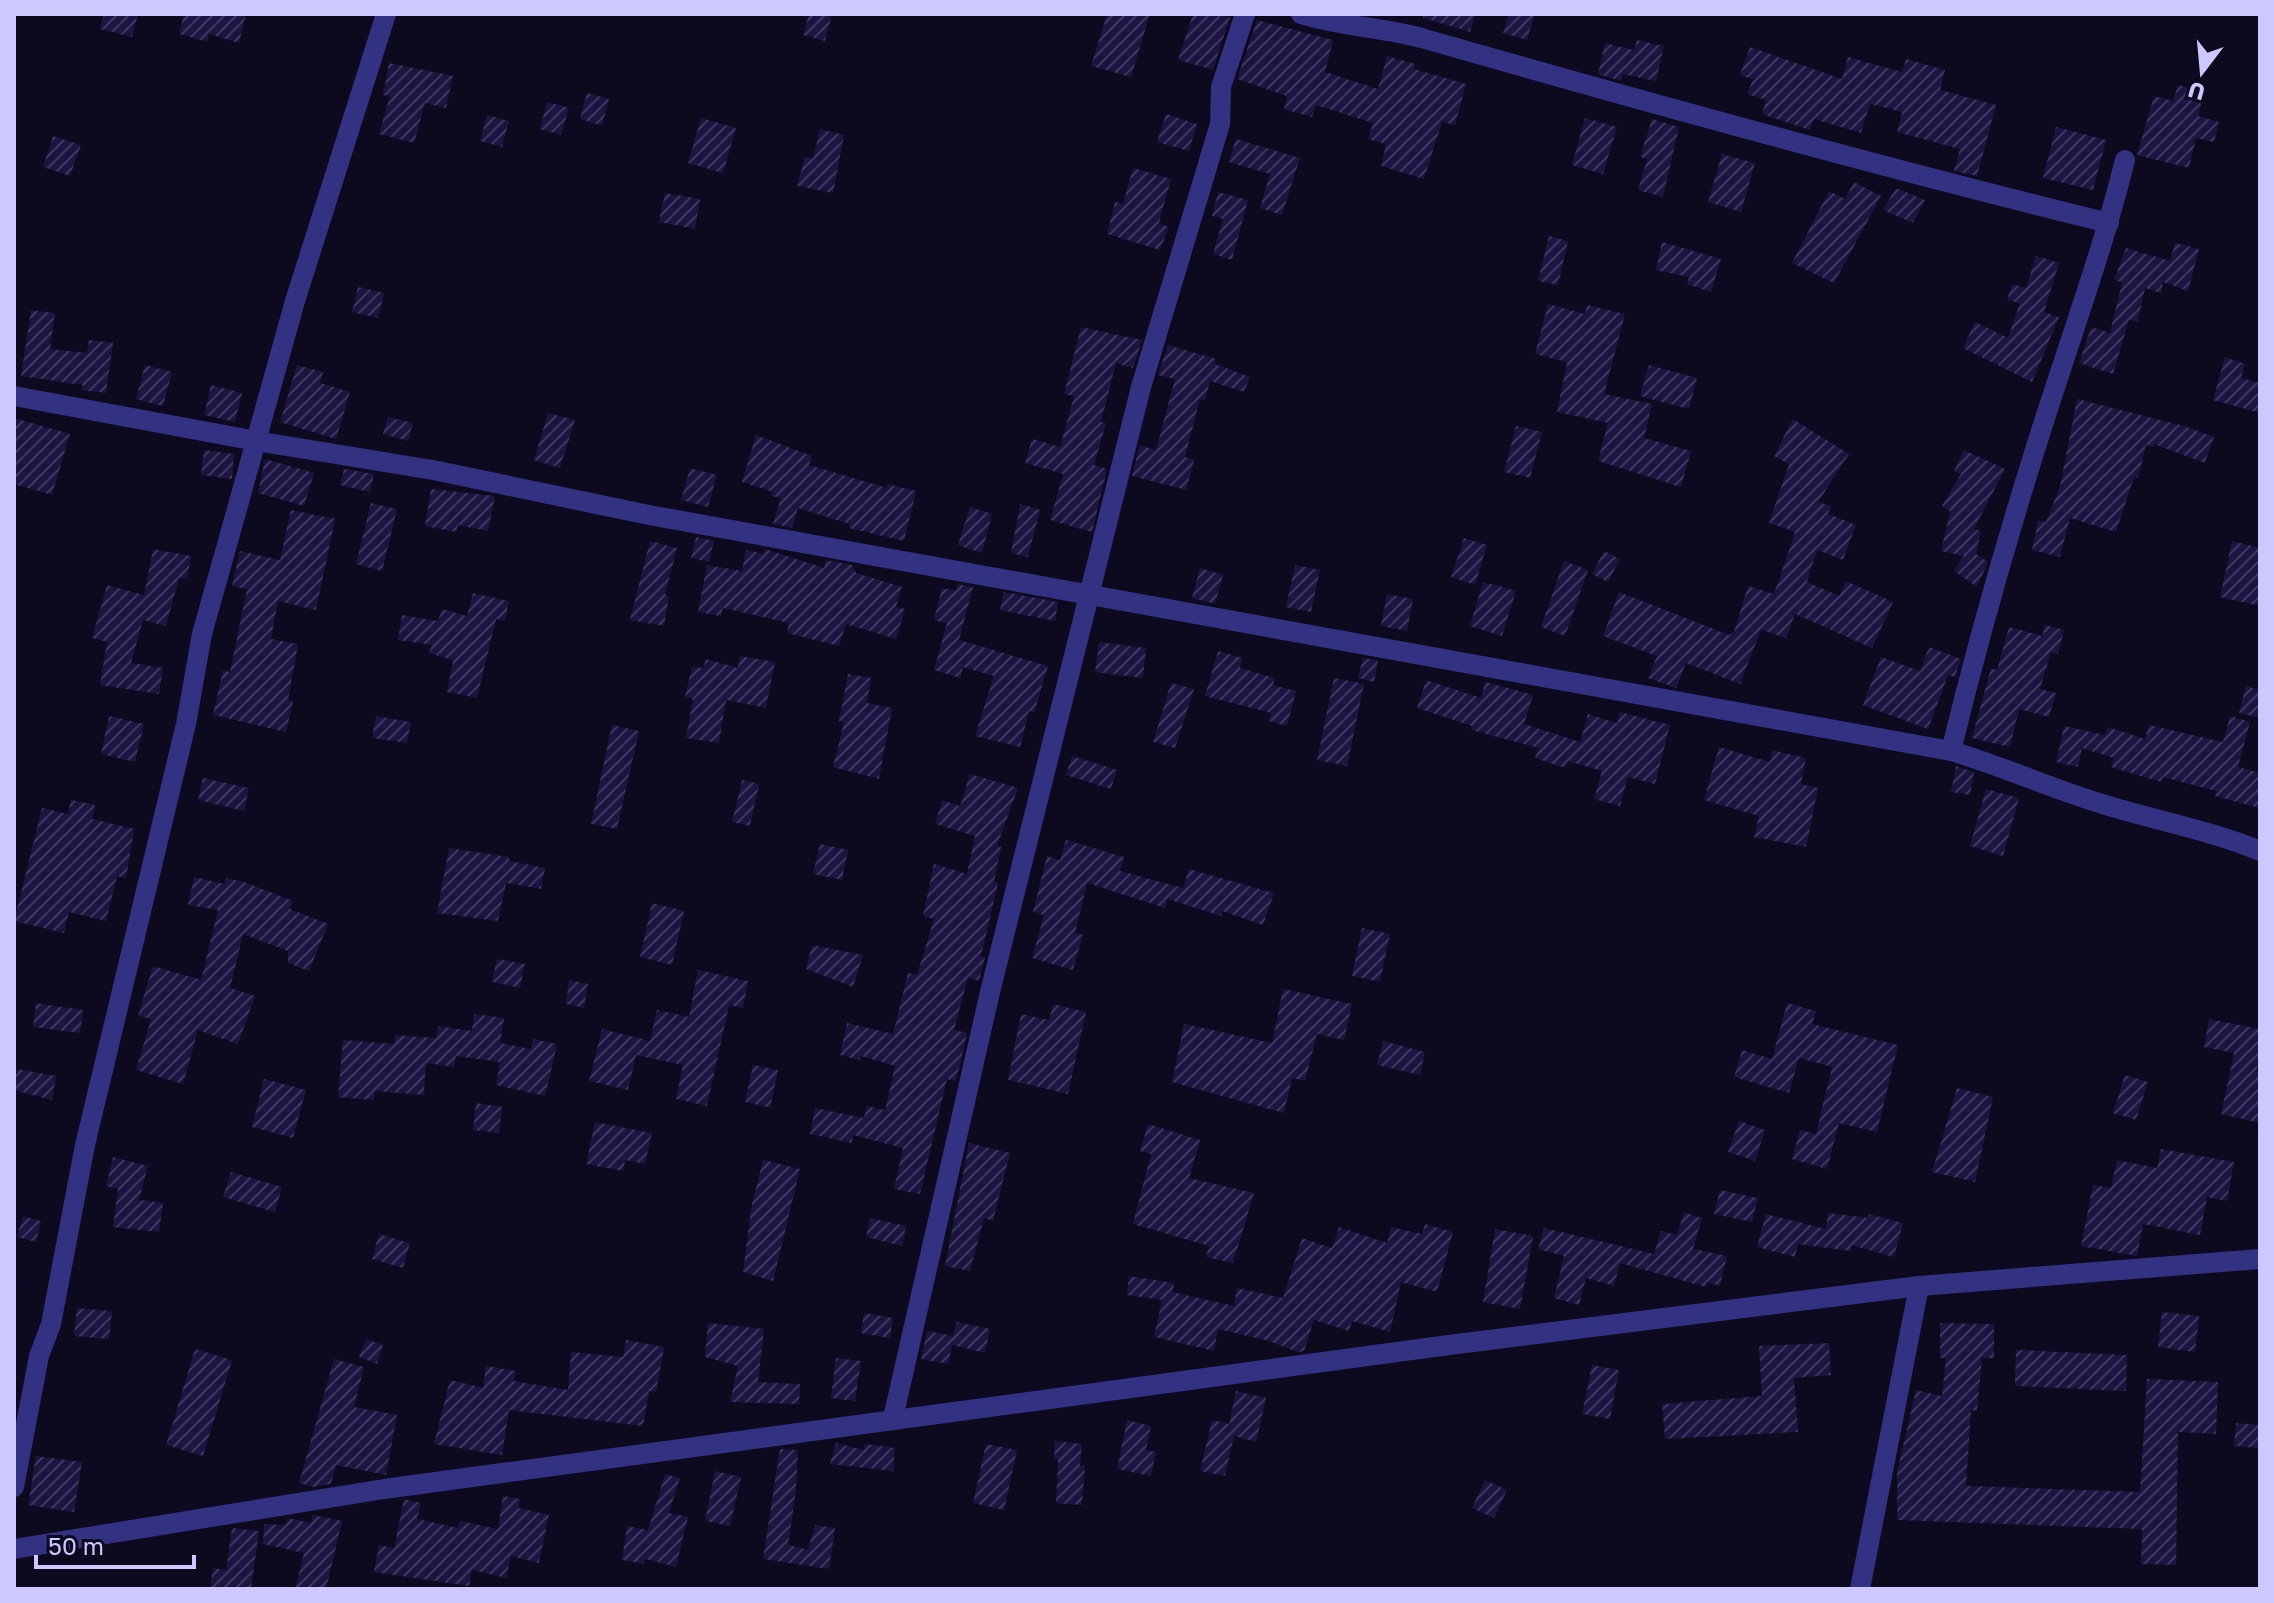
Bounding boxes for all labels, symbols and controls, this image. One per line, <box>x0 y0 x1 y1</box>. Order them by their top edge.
north arrow <box>2162 32 2242 112</box>
text: U <box>2185 77 2208 107</box>
scale bar <box>36 1519 194 1569</box>
text: 50 m <box>48 1531 104 1560</box>

